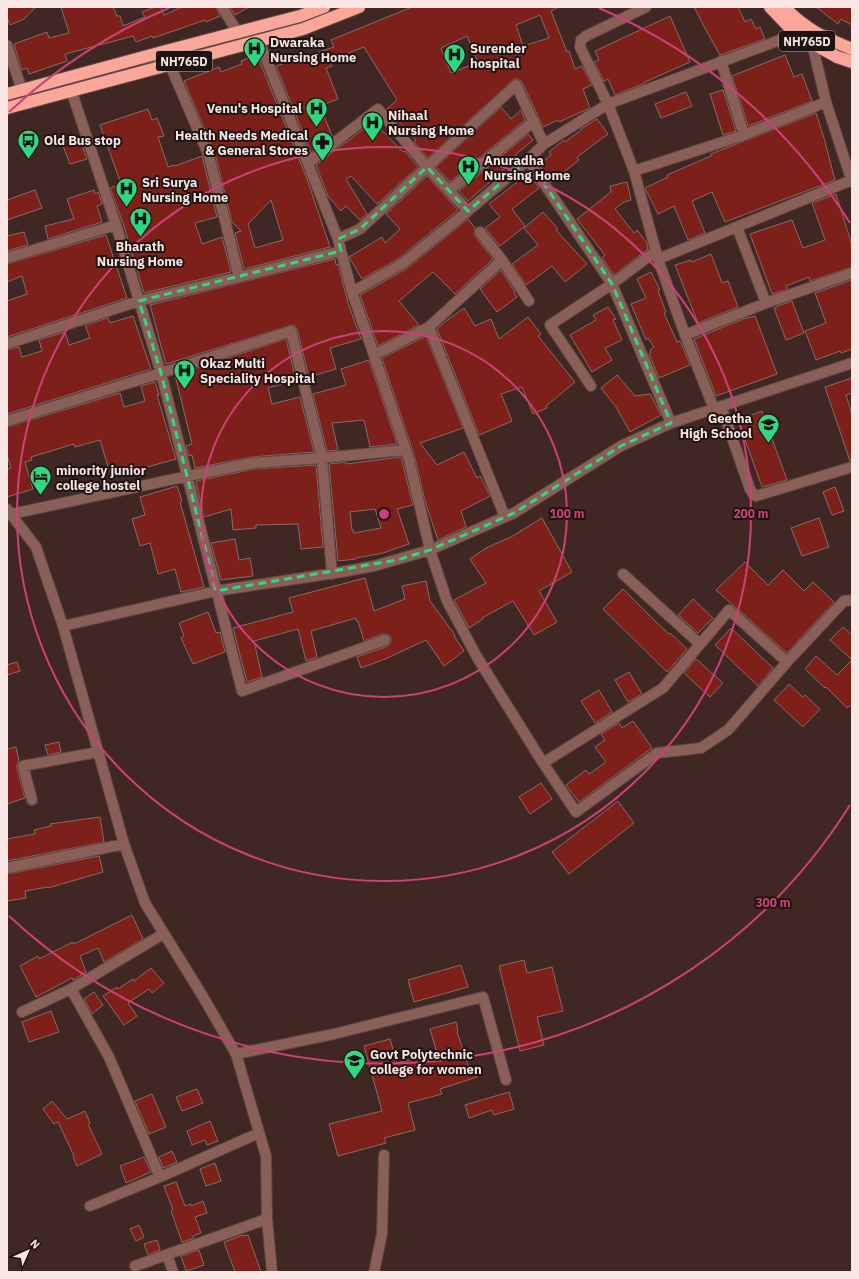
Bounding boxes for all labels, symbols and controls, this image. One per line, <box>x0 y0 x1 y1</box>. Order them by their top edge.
road number: NH765D <box>779 31 835 51</box>
place label: Dwaraka Nursing Home <box>270 34 356 66</box>
hospital icon: Dwaraka Nursing Home <box>241 36 267 69</box>
place label: Surender hospital <box>470 40 527 72</box>
hospital icon: Surender hospital <box>442 42 468 75</box>
road number: NH765D <box>156 51 212 71</box>
hospital icon: Venu's Hospital <box>304 95 330 128</box>
place label: Venu's Hospital <box>207 100 302 117</box>
place label: Nihaal Nursing Home <box>388 107 474 139</box>
hospital icon: Nihaal Nursing Home <box>359 109 385 142</box>
bus stop icon: Old Bus stop <box>15 127 41 160</box>
place label: Health Needs Medical & General Stores <box>175 127 308 159</box>
pharmacy icon: Health Needs Medical & General Stores <box>310 129 336 162</box>
place label: Old Bus stop <box>44 132 121 149</box>
place label: Anuradha Nursing Home <box>484 152 570 184</box>
hospital icon: Anuradha Nursing Home <box>455 154 481 187</box>
place label: Sri Surya Nursing Home <box>142 174 228 206</box>
hospital icon: Sri Surya Nursing Home <box>113 176 139 209</box>
hospital icon: Bharath Nursing Home <box>127 205 153 238</box>
place label: Bharath Nursing Home <box>97 238 183 270</box>
place label: Okaz Multi Speciality Hospital <box>200 355 315 387</box>
hospital icon: Okaz Multi Speciality Hospital <box>171 357 197 390</box>
place label: Geetha High School <box>680 410 752 442</box>
school or university icon: Geetha High School <box>755 412 781 445</box>
place label: minority junior college hostel <box>56 462 146 494</box>
hotel icon: minority junior college hostel <box>27 464 53 497</box>
text: 100 m <box>549 506 585 521</box>
text: 200 m <box>733 506 769 521</box>
centre of rings <box>377 507 391 521</box>
text: 300 m <box>755 895 791 910</box>
place label: Govt Polytechnic college for women <box>370 1046 482 1078</box>
school or university icon: Govt Polytechnic college for women <box>342 1048 368 1081</box>
north arrow <box>8 1231 48 1271</box>
text: N <box>27 1236 43 1252</box>

